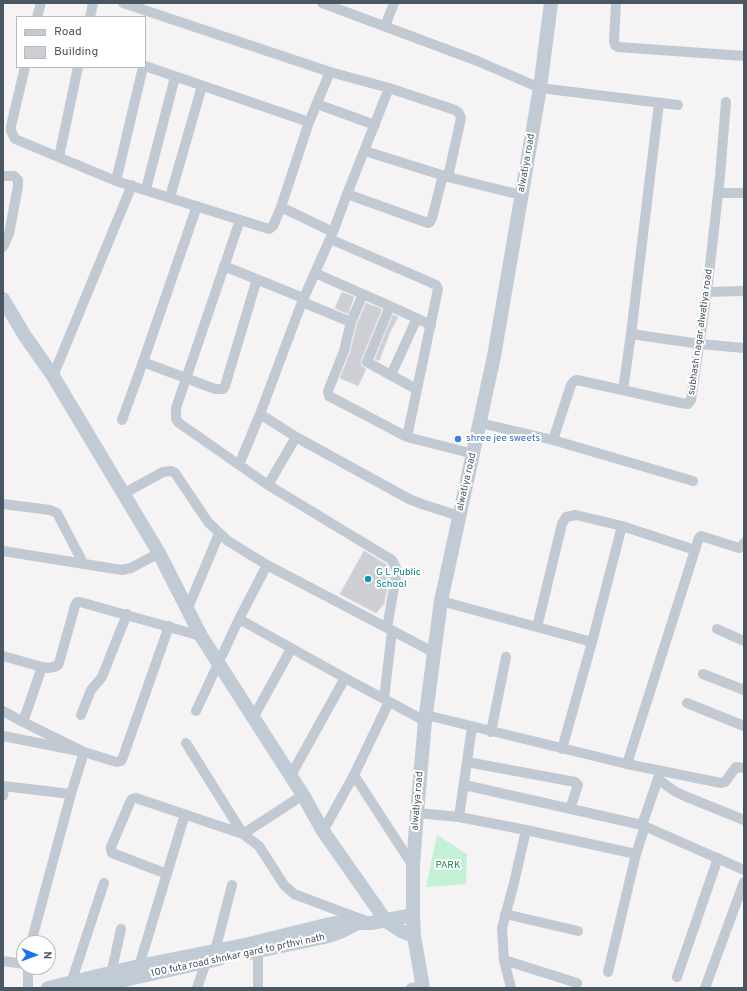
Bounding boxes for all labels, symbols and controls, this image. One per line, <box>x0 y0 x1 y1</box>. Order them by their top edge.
legend <box>16 16 146 68</box>
text: Road <box>54 24 82 40</box>
text: Building <box>54 44 98 60</box>
street label: alwatiya road <box>516 133 538 193</box>
street label: subhash nagar alwatiya road <box>686 268 716 396</box>
place label: shree jee sweets <box>466 433 540 445</box>
marker: shree jee sweets <box>453 434 463 444</box>
street label: alwatiya road <box>454 452 480 512</box>
place label: G L Public School <box>376 567 421 590</box>
marker: G L Public School <box>363 574 373 584</box>
street label: alwatiya road <box>409 771 427 831</box>
park label: PARK <box>435 860 461 872</box>
street label: 100 futa road shnkar gard to prthvi nath <box>150 932 326 980</box>
north arrow <box>16 935 56 975</box>
text: N <box>40 951 54 959</box>

